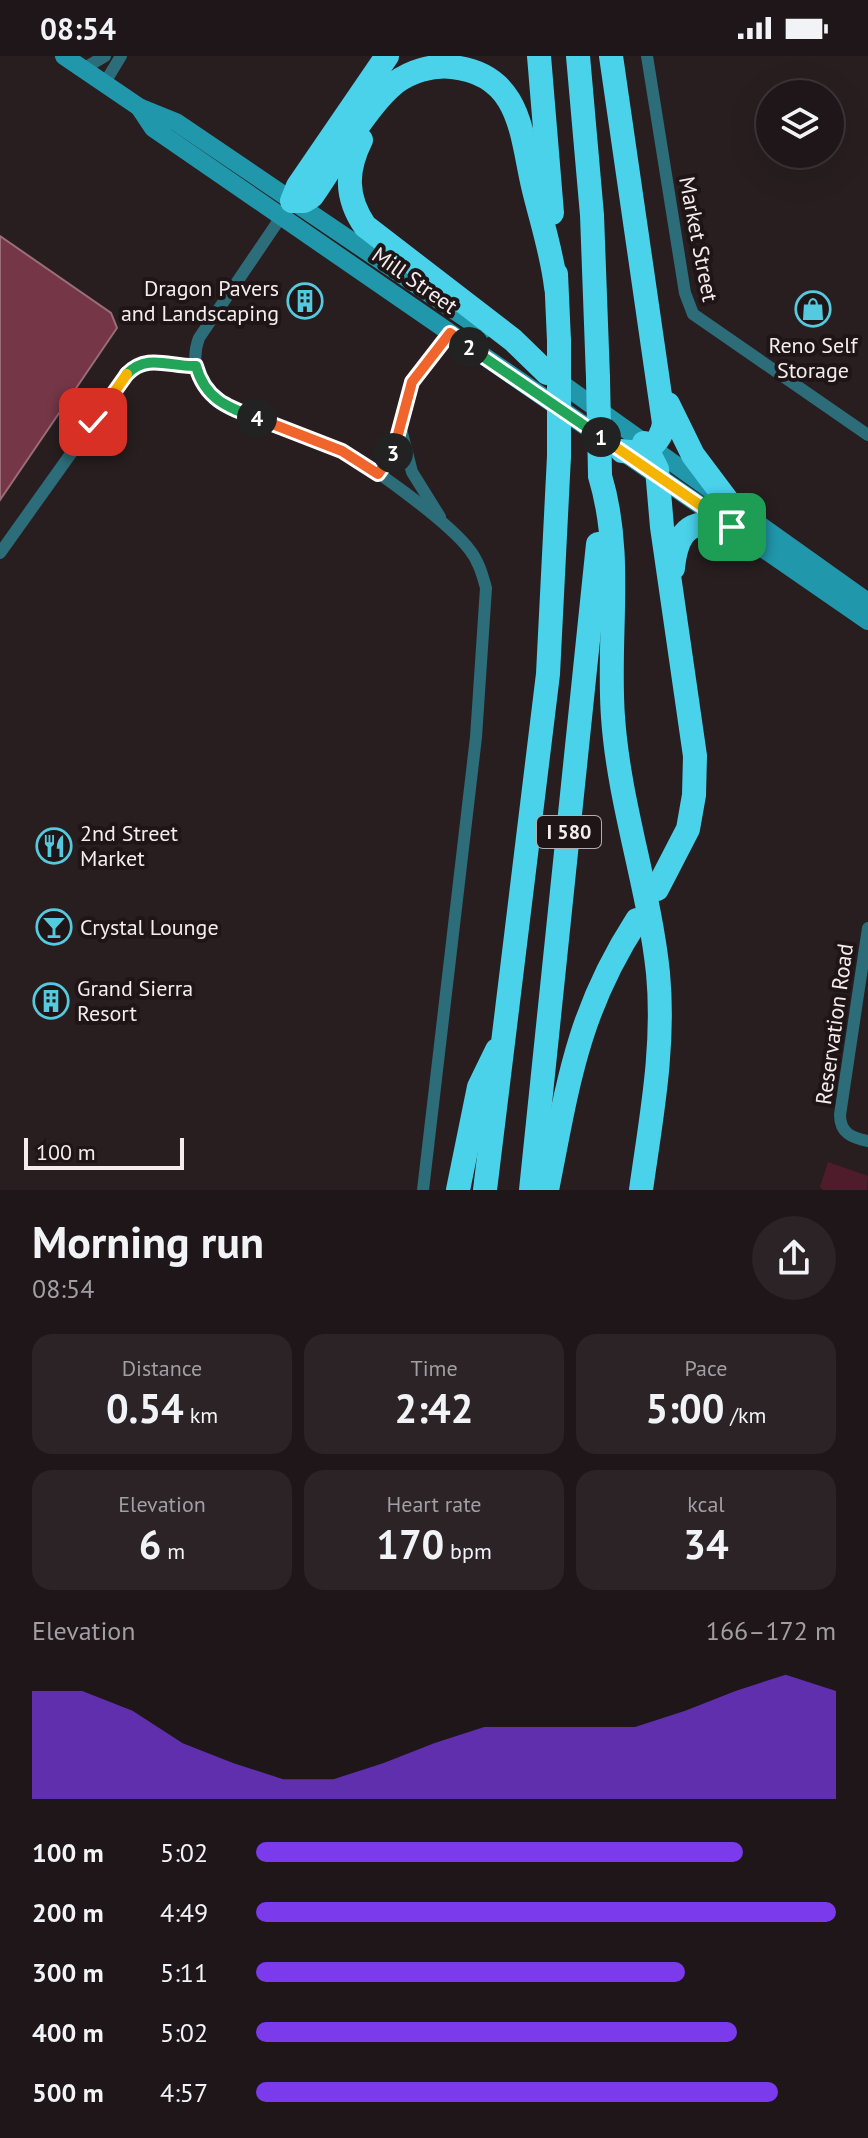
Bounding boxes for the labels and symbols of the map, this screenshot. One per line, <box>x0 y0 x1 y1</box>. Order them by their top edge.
street label: Market Street <box>673 174 725 304</box>
street label: Mill Street <box>367 240 464 320</box>
place label: Dragon Pavers and Landscaping <box>121 274 279 327</box>
building icon: Dragon Pavers and Landscaping <box>286 282 324 320</box>
shop icon: Reno Self Storage <box>794 290 832 328</box>
pin: 2 <box>449 327 489 367</box>
place label: Reno Self Storage <box>768 331 859 384</box>
pin <box>59 388 127 456</box>
pin: 4 <box>237 398 277 438</box>
pin: 1 <box>581 417 621 457</box>
pin: 3 <box>373 433 413 473</box>
pin <box>698 493 766 561</box>
road number: I 580 <box>537 816 601 848</box>
place label: 2nd Street Market <box>80 819 178 872</box>
restaurant icon: 2nd Street Market <box>35 827 73 865</box>
bar icon: Crystal Lounge <box>35 908 73 946</box>
place label: Crystal Lounge <box>80 913 219 941</box>
street label: Reservation Road <box>809 942 859 1106</box>
place label: Grand Sierra Resort <box>77 974 193 1027</box>
building icon: Grand Sierra Resort <box>32 982 70 1020</box>
scale bar <box>24 1134 184 1170</box>

